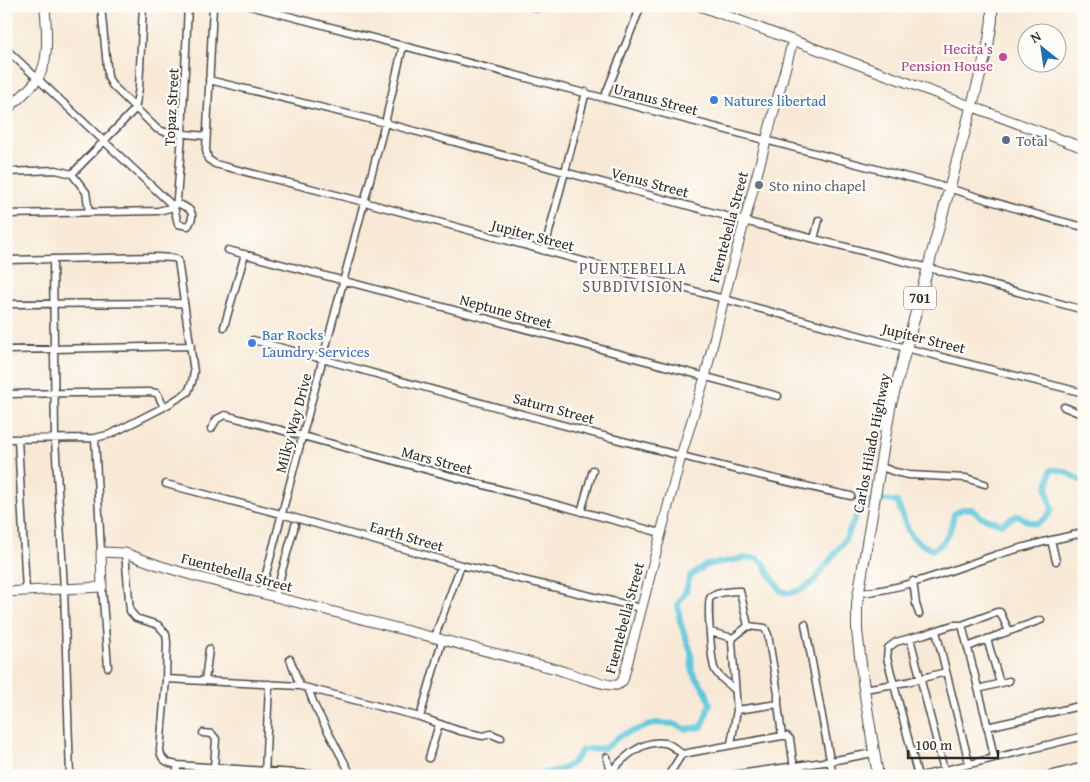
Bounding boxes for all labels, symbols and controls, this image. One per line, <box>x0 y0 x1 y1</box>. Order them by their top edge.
north arrow <box>1018 22 1068 72</box>
text: N <box>1026 25 1045 48</box>
place label: Hecita’s Pension House <box>901 38 993 76</box>
marker: Hecita’s Pension House <box>997 51 1009 63</box>
street label: Topaz Street <box>158 67 184 147</box>
street label: Uranus Street <box>611 78 701 121</box>
place label: Natures libertad <box>724 90 826 111</box>
marker: Natures libertad <box>708 94 720 106</box>
place label: Total <box>1016 130 1048 151</box>
marker: Total <box>1000 134 1012 146</box>
street label: Venus Street <box>609 162 692 203</box>
street label: Fuentebella Street <box>703 168 753 285</box>
place label: Sto nino chapel <box>769 175 866 196</box>
marker: Sto nino chapel <box>753 179 765 191</box>
street label: Jupiter Street <box>487 213 577 256</box>
district label: PUENTEBELLA SUBDIVISION <box>579 256 687 298</box>
road number: 701 <box>904 286 936 310</box>
street label: Neptune Street <box>457 289 555 334</box>
street label: Jupiter Street <box>878 317 968 359</box>
place label: Bar Rocks Laundry Services <box>262 324 370 362</box>
marker: Bar Rocks Laundry Services <box>246 337 258 349</box>
street label: Milky Way Drive <box>270 371 316 475</box>
street label: Carlos Hilado Highway <box>847 371 895 515</box>
street label: Saturn Street <box>511 387 598 429</box>
street label: Mars Street <box>399 440 476 480</box>
street label: Earth Street <box>368 515 447 557</box>
street label: Fuentebella Street <box>179 547 296 597</box>
street label: Fuentebella Street <box>599 559 649 676</box>
scale bar <box>908 727 998 759</box>
text: 100 m <box>915 734 953 755</box>

